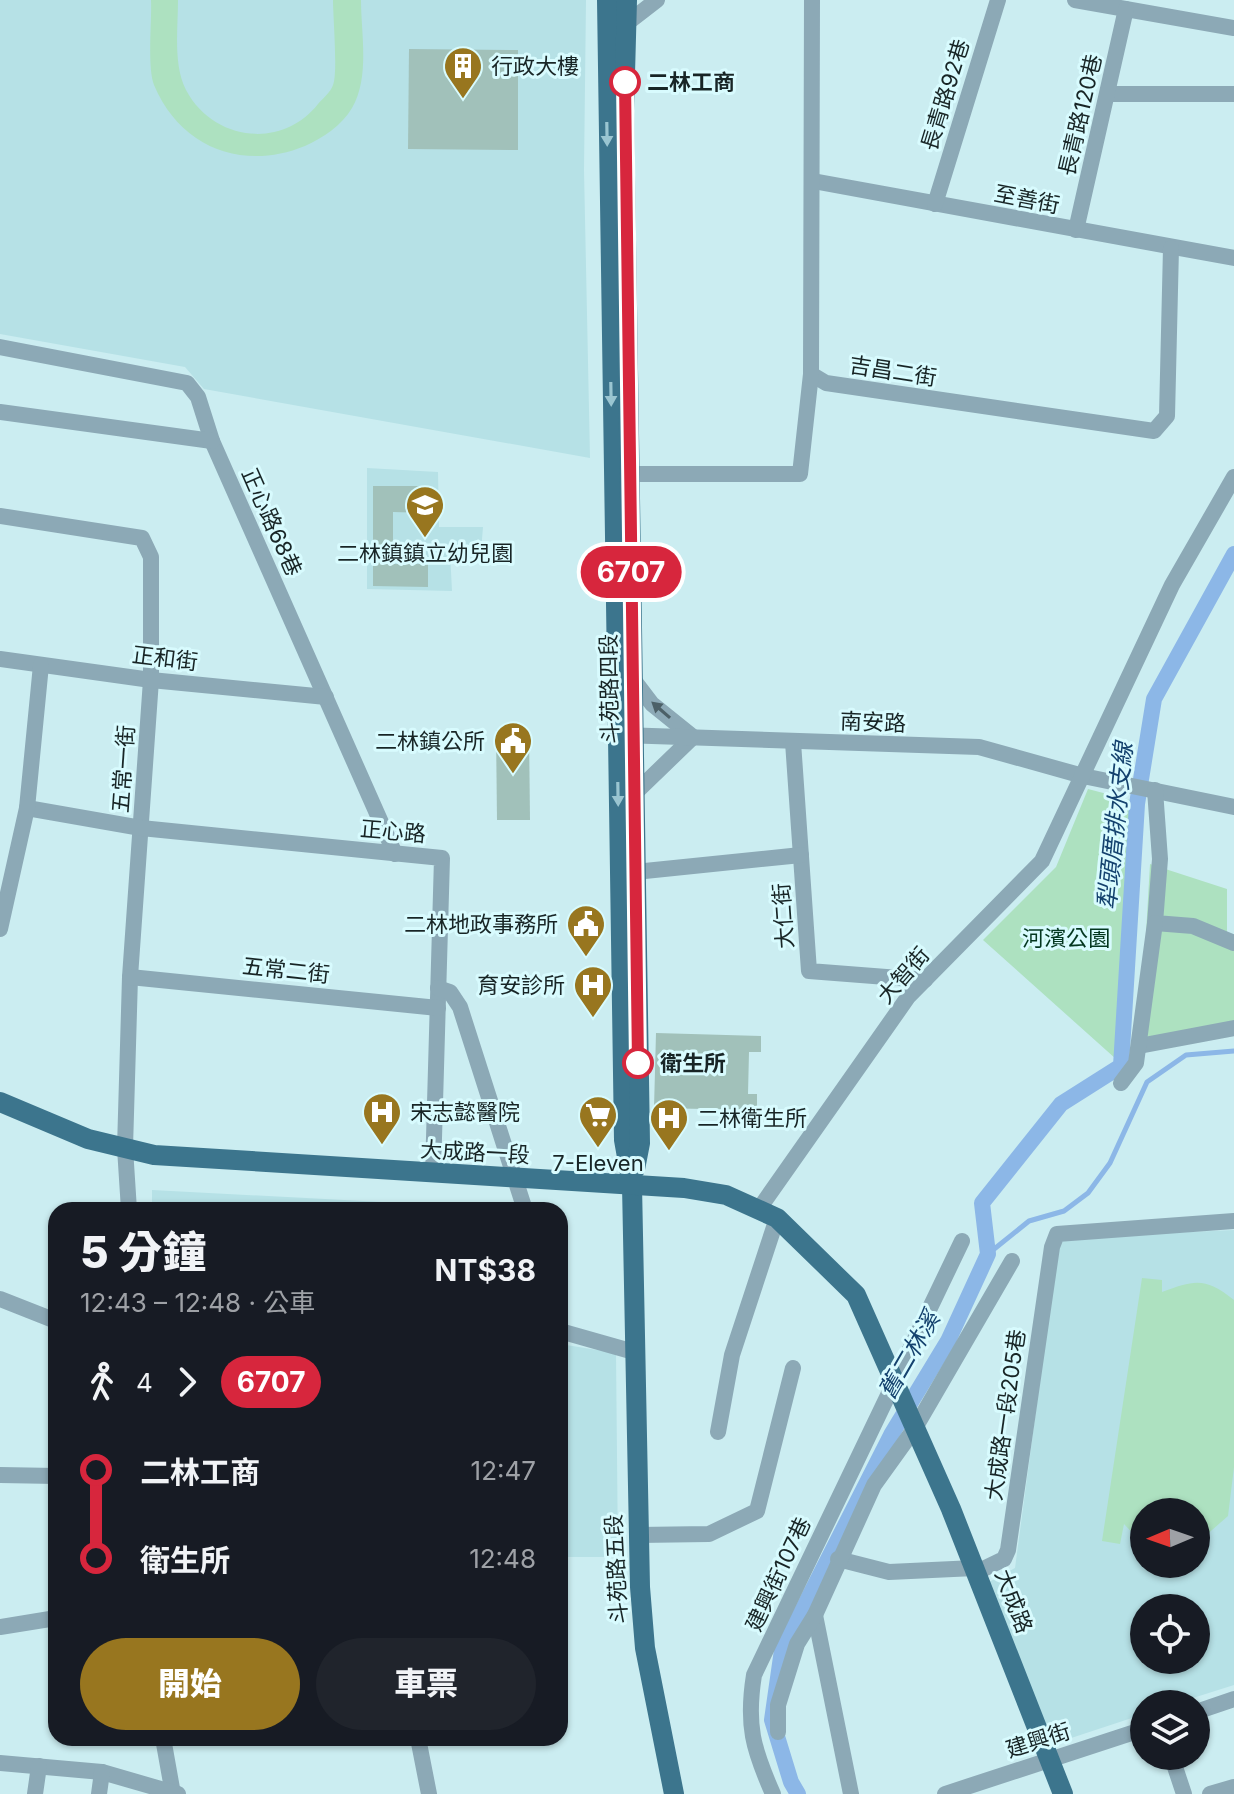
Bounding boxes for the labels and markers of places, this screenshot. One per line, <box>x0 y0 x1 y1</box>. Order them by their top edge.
building icon: 行政大樓 <box>442 45 484 100</box>
place label: 行政大樓 <box>491 53 579 79</box>
marker: 二林工商 <box>610 67 640 97</box>
place label: 二林工商 <box>647 69 735 95</box>
school or university icon: 二林鎮鎮立幼兒園 <box>404 484 446 539</box>
place label: 二林鎮鎮立幼兒園 <box>337 540 513 566</box>
public building icon: 二林鎮公所 <box>492 720 534 775</box>
place label: 二林鎮公所 <box>375 728 485 754</box>
public building icon: 二林地政事務所 <box>565 903 607 958</box>
place label: 二林地政事務所 <box>404 911 558 937</box>
hospital icon: 育安診所 <box>572 964 614 1019</box>
place label: 育安診所 <box>477 972 565 998</box>
marker: 衛生所 <box>623 1048 653 1078</box>
place label: 衛生所 <box>660 1050 726 1076</box>
hospital icon: 宋志懿醫院 <box>361 1091 403 1146</box>
supermarket icon: 7-Eleven <box>577 1094 619 1149</box>
hospital icon: 二林衛生所 <box>648 1097 690 1152</box>
place label: 宋志懿醫院 <box>410 1099 520 1125</box>
place label: 二林衛生所 <box>697 1105 807 1131</box>
place label: 7-Eleven <box>552 1150 644 1176</box>

